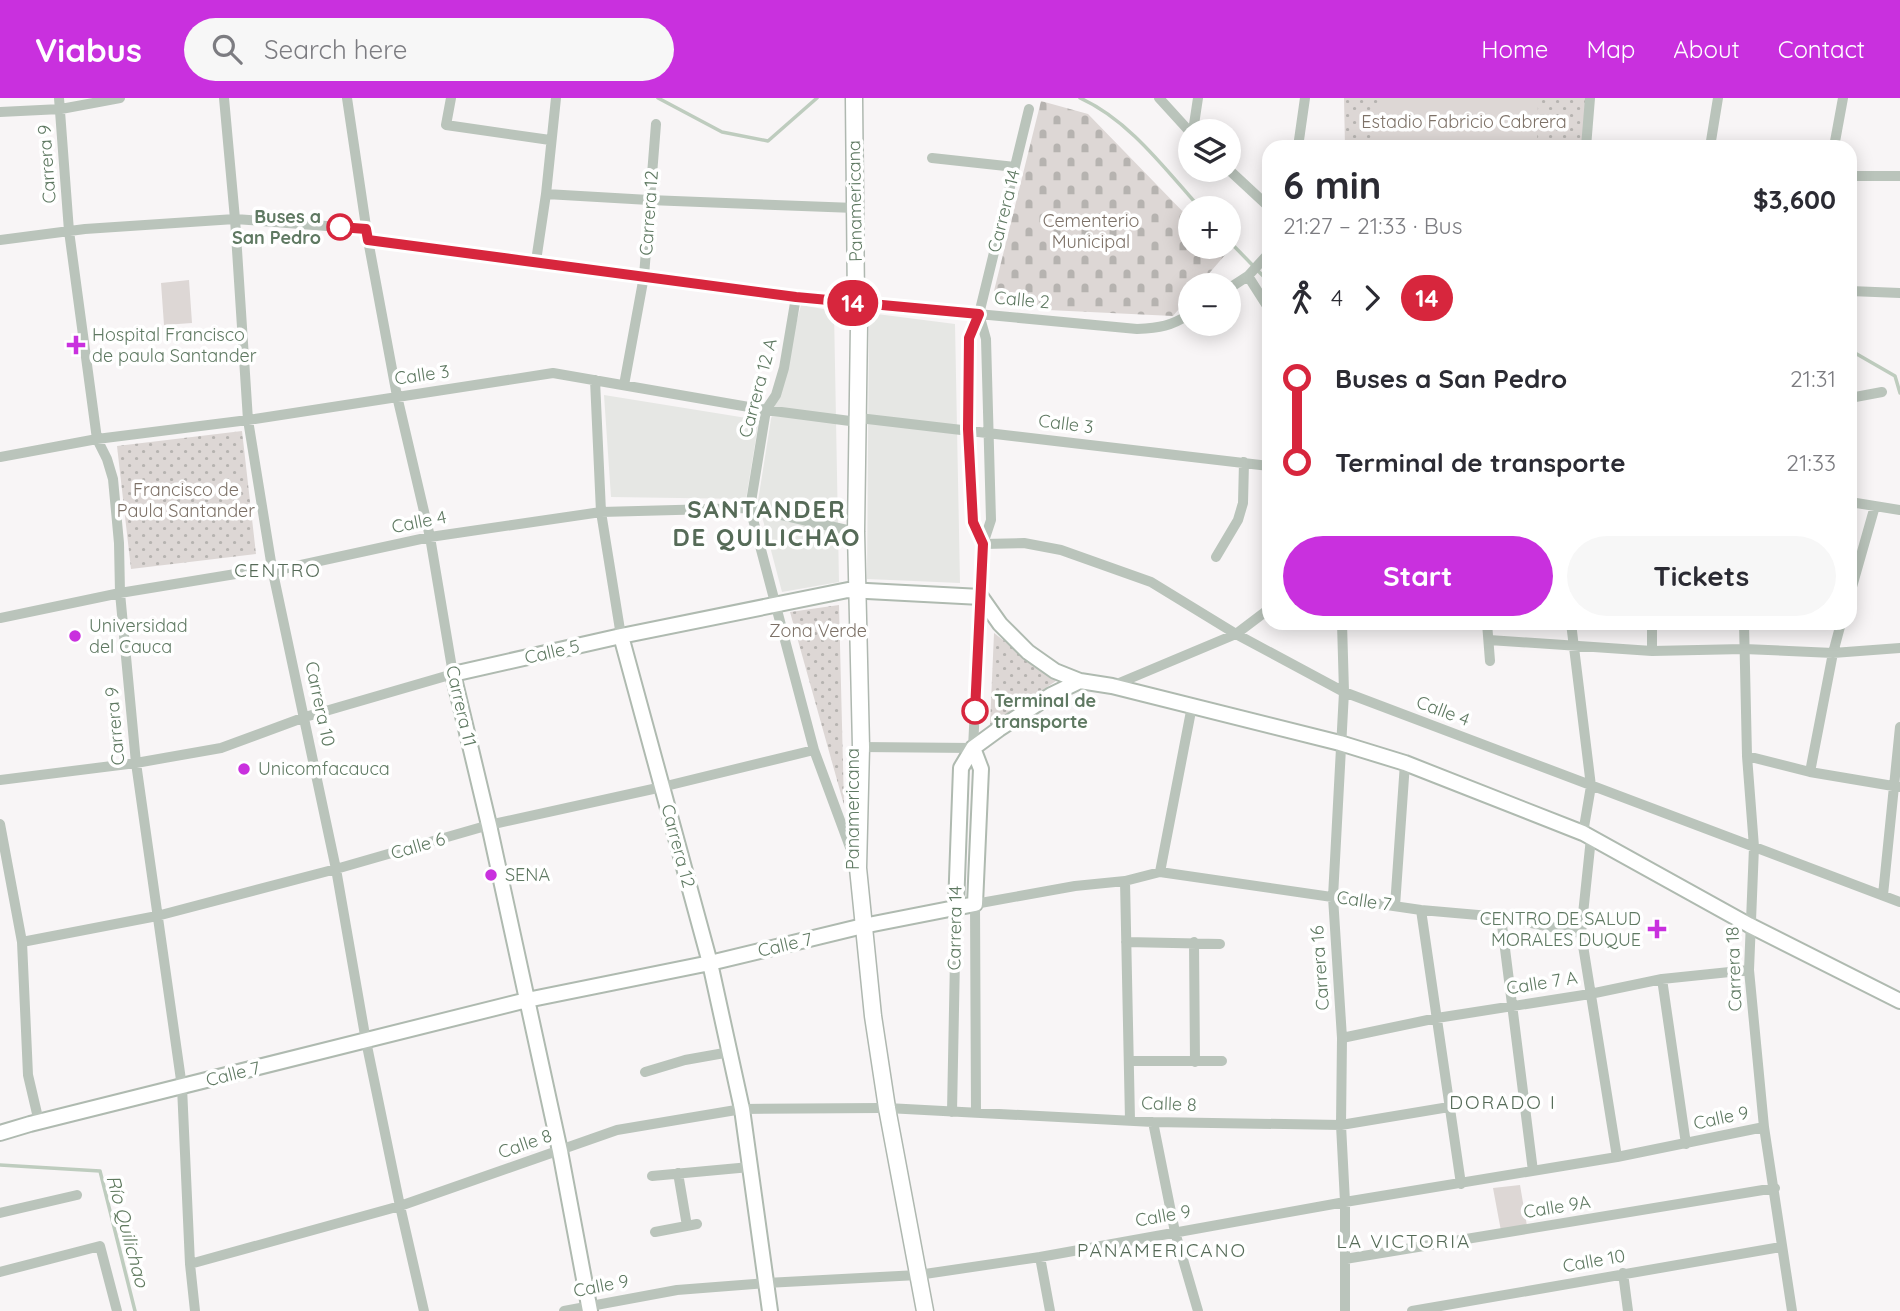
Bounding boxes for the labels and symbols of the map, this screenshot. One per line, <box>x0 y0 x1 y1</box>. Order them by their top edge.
park label: Estadio Fabricio Cabrera <box>1361 110 1567 133</box>
street label: Carrera 9 <box>32 124 61 204</box>
street label: Panamericana <box>842 140 867 262</box>
street label: Carrera 14 <box>982 167 1025 255</box>
street label: Carrera 12 <box>634 170 663 256</box>
place label: Buses a San Pedro <box>232 205 321 249</box>
park label: Cementerio Municipal <box>1043 209 1139 253</box>
marker: Buses a San Pedro <box>327 214 353 240</box>
line badge: 14 <box>822 280 884 326</box>
street label: Calle 2 <box>993 286 1051 313</box>
place label: Hospital Francisco de paula Santander <box>92 323 257 367</box>
marker: Hospital Francisco de paula Santander <box>66 335 86 355</box>
street label: Carrera 12 A <box>733 335 782 440</box>
street label: Calle 3 <box>393 359 451 390</box>
street label: Calle 3 <box>1037 409 1095 438</box>
park label: Francisco de Paula Santander <box>117 478 255 522</box>
district label: SANTANDER DE QUILICHAO <box>672 494 862 552</box>
street label: Calle 4 <box>390 505 448 538</box>
district label: CENTRO <box>234 558 322 582</box>
place label: Universidad del Cauca <box>89 614 188 658</box>
park label: Zona Verde <box>769 619 867 642</box>
marker: Universidad del Cauca <box>67 628 83 644</box>
street label: Calle 5 <box>522 634 582 669</box>
street label: Carrera 10 <box>300 659 341 748</box>
street label: Carrera 11 <box>441 663 482 748</box>
street label: Carrera 9 <box>100 686 129 766</box>
place label: Terminal de transporte <box>994 689 1096 733</box>
street label: Calle 4 <box>1413 690 1473 731</box>
marker: Terminal de transporte <box>962 698 988 724</box>
street label: Panamericana <box>841 748 864 870</box>
place label: Unicomfacauca <box>258 757 390 780</box>
marker: Unicomfacauca <box>236 761 252 777</box>
street label: Carrera 12 <box>656 802 701 890</box>
street label: Calle 6 <box>388 827 448 864</box>
place label: SENA <box>505 863 550 886</box>
marker: SENA <box>483 867 499 883</box>
street label: Carrera 14 <box>942 885 967 971</box>
street label: Calle 7 <box>1335 885 1393 916</box>
place label: CENTRO DE SALUD MORALES DUQUE <box>1480 907 1641 951</box>
marker: CENTRO DE SALUD MORALES DUQUE <box>1647 919 1667 939</box>
street label: Carrera 16 <box>1305 924 1334 1011</box>
street label: Carrera 18 <box>1721 926 1746 1012</box>
street label: Calle 7 <box>755 927 814 962</box>
street label: Calle 7 A <box>1505 965 1579 999</box>
street label: Calle 7 <box>203 1056 262 1091</box>
district label: DORADO I <box>1449 1090 1557 1114</box>
street label: Calle 8 <box>1141 1091 1197 1116</box>
street label: Calle 9 <box>1691 1100 1751 1135</box>
street label: Calle 8 <box>495 1124 555 1163</box>
water label: Río Quilichao <box>102 1172 155 1291</box>
street label: Calle 9A <box>1522 1190 1592 1223</box>
street label: Calle 9 <box>1133 1199 1192 1232</box>
district label: LA VICTORIA <box>1337 1229 1471 1253</box>
district label: PANAMERICANO <box>1077 1238 1247 1262</box>
street label: Calle 10 <box>1561 1244 1627 1277</box>
street label: Calle 9 <box>571 1269 631 1302</box>

